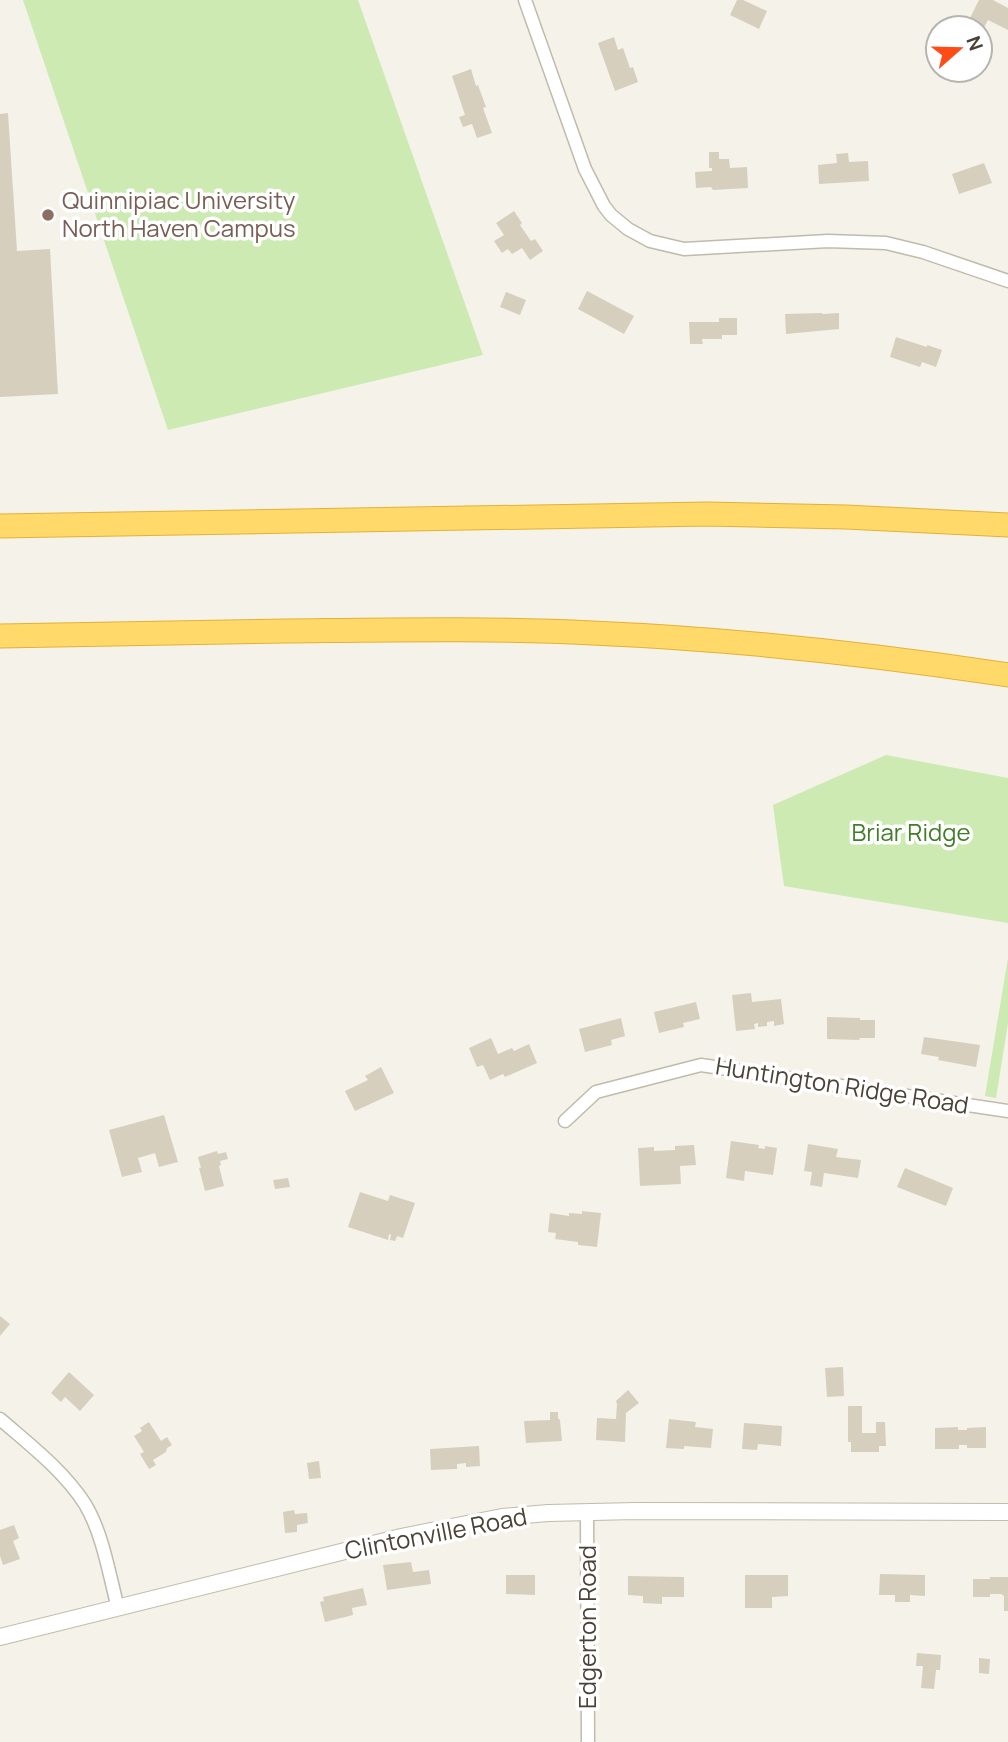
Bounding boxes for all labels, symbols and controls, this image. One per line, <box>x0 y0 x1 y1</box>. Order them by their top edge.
north arrow <box>924 14 994 84</box>
text: N <box>960 32 990 54</box>
place label: Quinnipiac University North Haven Campus <box>62 183 296 244</box>
marker: Quinnipiac University North Haven Campus <box>40 207 56 223</box>
park label: Briar Ridge <box>852 815 970 848</box>
street label: Huntington Ridge Road <box>713 1048 971 1121</box>
street label: Clintonville Road <box>342 1499 530 1566</box>
street label: Edgerton Road <box>570 1545 603 1709</box>

